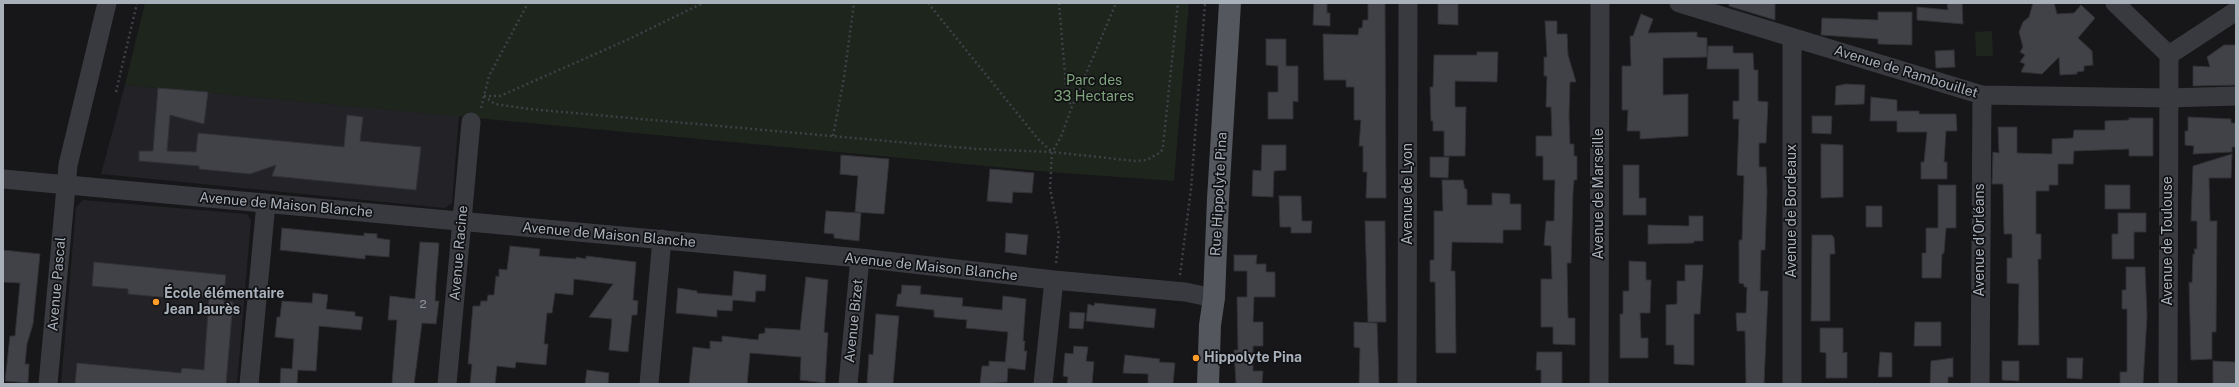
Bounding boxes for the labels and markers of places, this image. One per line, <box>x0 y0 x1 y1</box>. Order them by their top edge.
place label: École élémentaire Jean Jaurès <box>164 286 284 318</box>
marker: École élémentaire Jean Jaurès <box>151 297 161 307</box>
place label: Hippolyte Pina <box>1204 350 1302 366</box>
marker: Hippolyte Pina <box>1191 353 1201 363</box>

